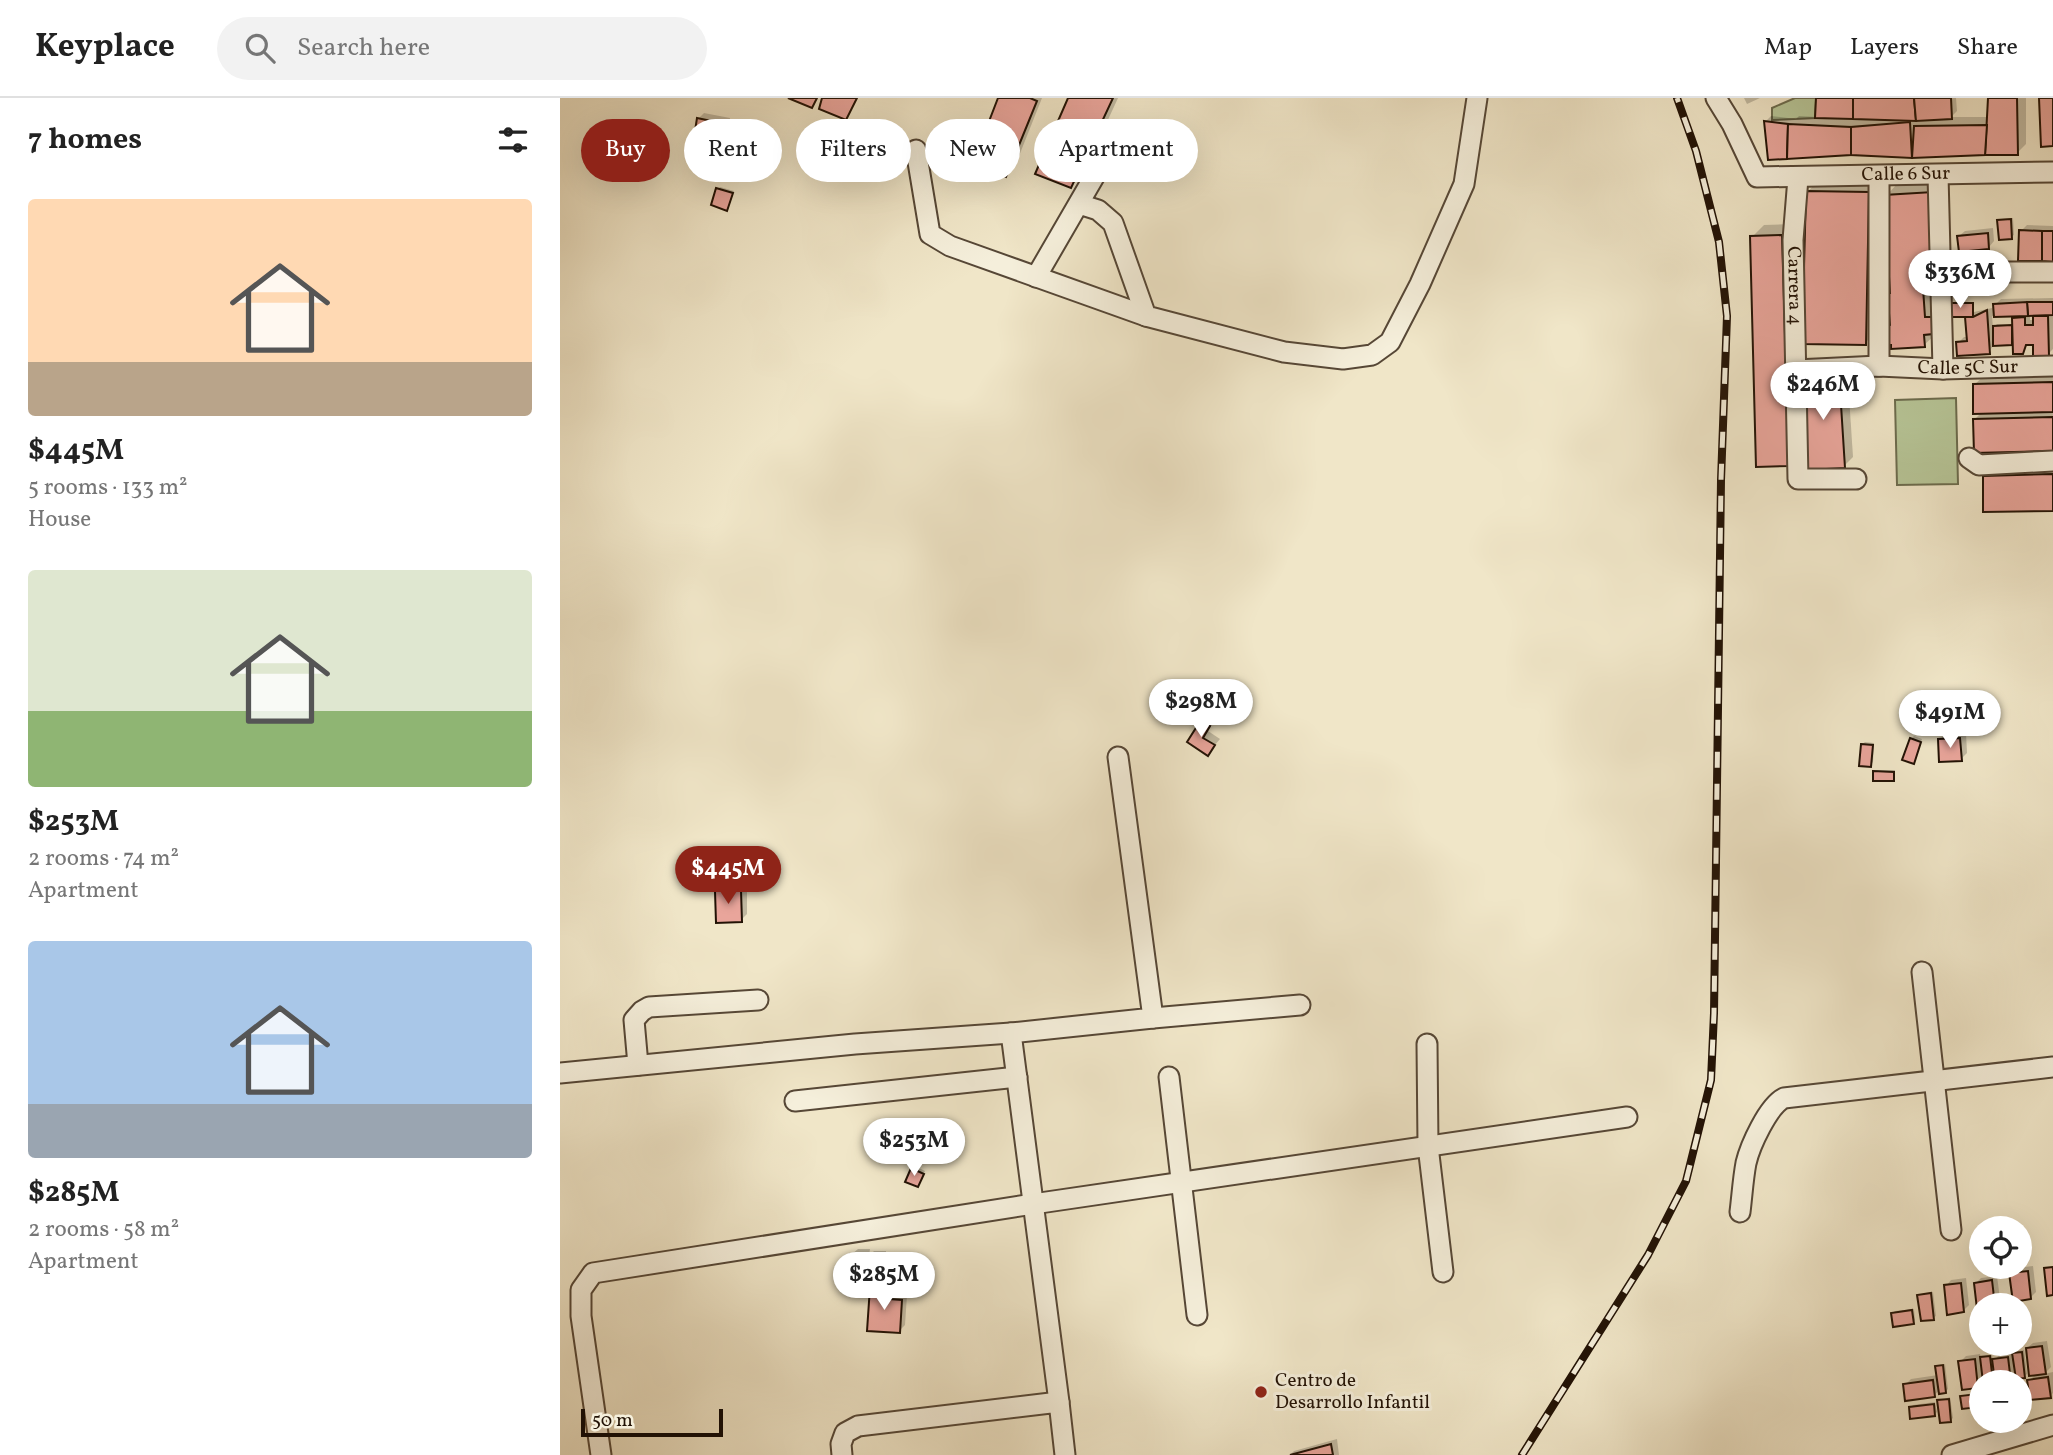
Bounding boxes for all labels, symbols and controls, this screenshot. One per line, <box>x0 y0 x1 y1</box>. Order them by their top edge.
search box <box>217 17 707 80</box>
text: Keyplace <box>35 25 175 71</box>
icon: search <box>241 29 279 67</box>
text: Search here <box>297 30 430 66</box>
text: Map <box>1764 31 1812 65</box>
text: Layers <box>1850 31 1919 65</box>
text: Share <box>1957 31 2018 65</box>
text: 7 homes <box>28 119 142 161</box>
chip: Buy <box>581 119 670 182</box>
chip: Rent <box>684 119 782 182</box>
chip: Filters <box>796 119 911 182</box>
chip: New <box>925 119 1020 182</box>
chip: Apartment <box>1034 119 1198 182</box>
icon: filters <box>494 121 532 159</box>
street label: Calle 6 Sur <box>1861 161 1950 188</box>
icon: home <box>217 245 343 371</box>
street label: Carrera 4 <box>1780 246 1808 326</box>
pin: $336M <box>1911 250 2009 310</box>
text: $336M <box>1924 257 1996 289</box>
street label: Calle 5C Sur <box>1917 354 2019 382</box>
pin: $246M <box>1774 362 1872 422</box>
text: $246M <box>1786 369 1860 401</box>
text: $445M <box>28 430 124 472</box>
text: 5 rooms · 133 m² <box>28 472 188 504</box>
text: House <box>28 504 91 536</box>
icon: home <box>217 616 343 742</box>
pin: $298M <box>1152 680 1250 739</box>
text: $298M <box>1165 686 1237 718</box>
pin: $491M <box>1901 690 1999 750</box>
text: $491M <box>1915 697 1985 729</box>
text: $253M <box>28 801 119 843</box>
text: 2 rooms · 74 m² <box>28 843 179 875</box>
pin: $445M <box>679 846 777 906</box>
text: $445M <box>691 853 765 885</box>
text: Apartment <box>28 875 139 907</box>
icon: home <box>217 987 343 1113</box>
pin: $253M <box>865 1118 963 1178</box>
text: $253M <box>879 1125 949 1157</box>
text: $285M <box>28 1172 120 1214</box>
text: 2 rooms · 58 m² <box>28 1214 179 1246</box>
map controls <box>1969 1216 2032 1433</box>
button: locate <box>1969 1216 2032 1279</box>
text: Apartment <box>28 1246 139 1278</box>
pin: $285M <box>835 1252 933 1312</box>
text: $285M <box>849 1259 919 1291</box>
button: + <box>1969 1293 2032 1356</box>
place label: Centro de Desarrollo Infantil <box>1275 1368 1430 1416</box>
button: − <box>1969 1370 2032 1433</box>
marker: Centro de Desarrollo Infantil <box>1253 1384 1269 1400</box>
scale bar <box>581 1406 723 1438</box>
text: 50 m <box>592 1408 633 1434</box>

